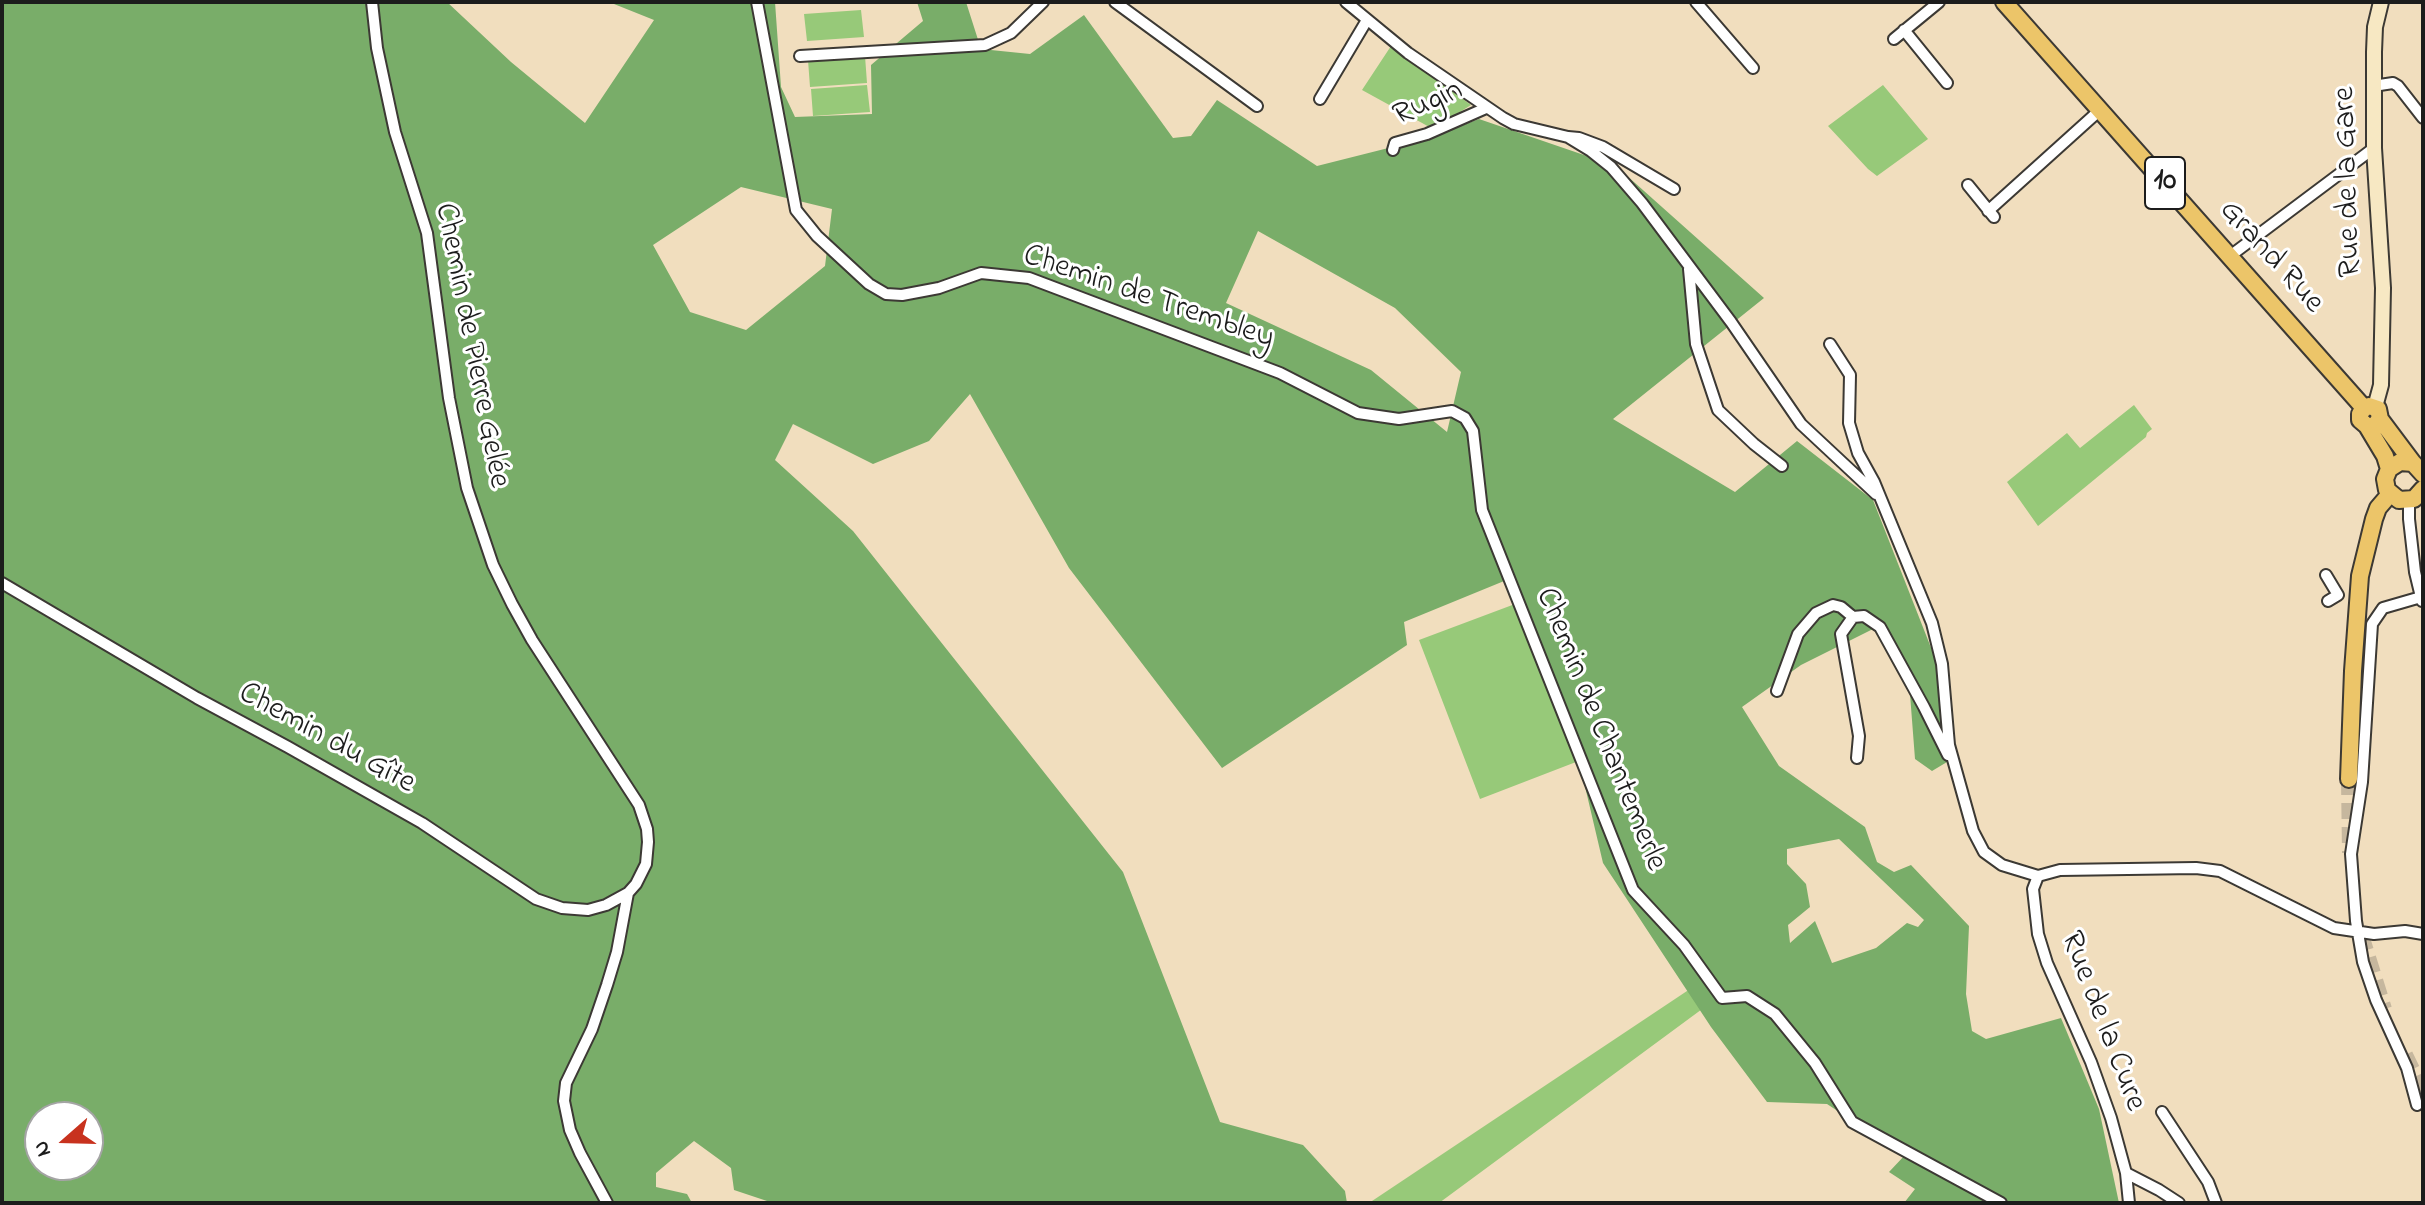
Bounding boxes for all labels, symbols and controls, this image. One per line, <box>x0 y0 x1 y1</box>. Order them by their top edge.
street label: Rugin <box>1388 73 1470 137</box>
street label: Rue de la Gare <box>2327 86 2373 278</box>
road number: 10 <box>2145 157 2185 209</box>
street label: Grand Rue <box>2209 193 2331 323</box>
street label: Chemin de Pierre Gelée <box>424 200 516 492</box>
street label: Chemin de Trembley <box>1018 238 1278 360</box>
street label: Chemin de Chantemerle <box>1525 583 1673 877</box>
street label: Chemin du Gîte <box>231 676 421 804</box>
street label: Rue de la Cure <box>2049 927 2153 1117</box>
north arrow <box>24 1101 104 1181</box>
text: N <box>26 1136 61 1161</box>

